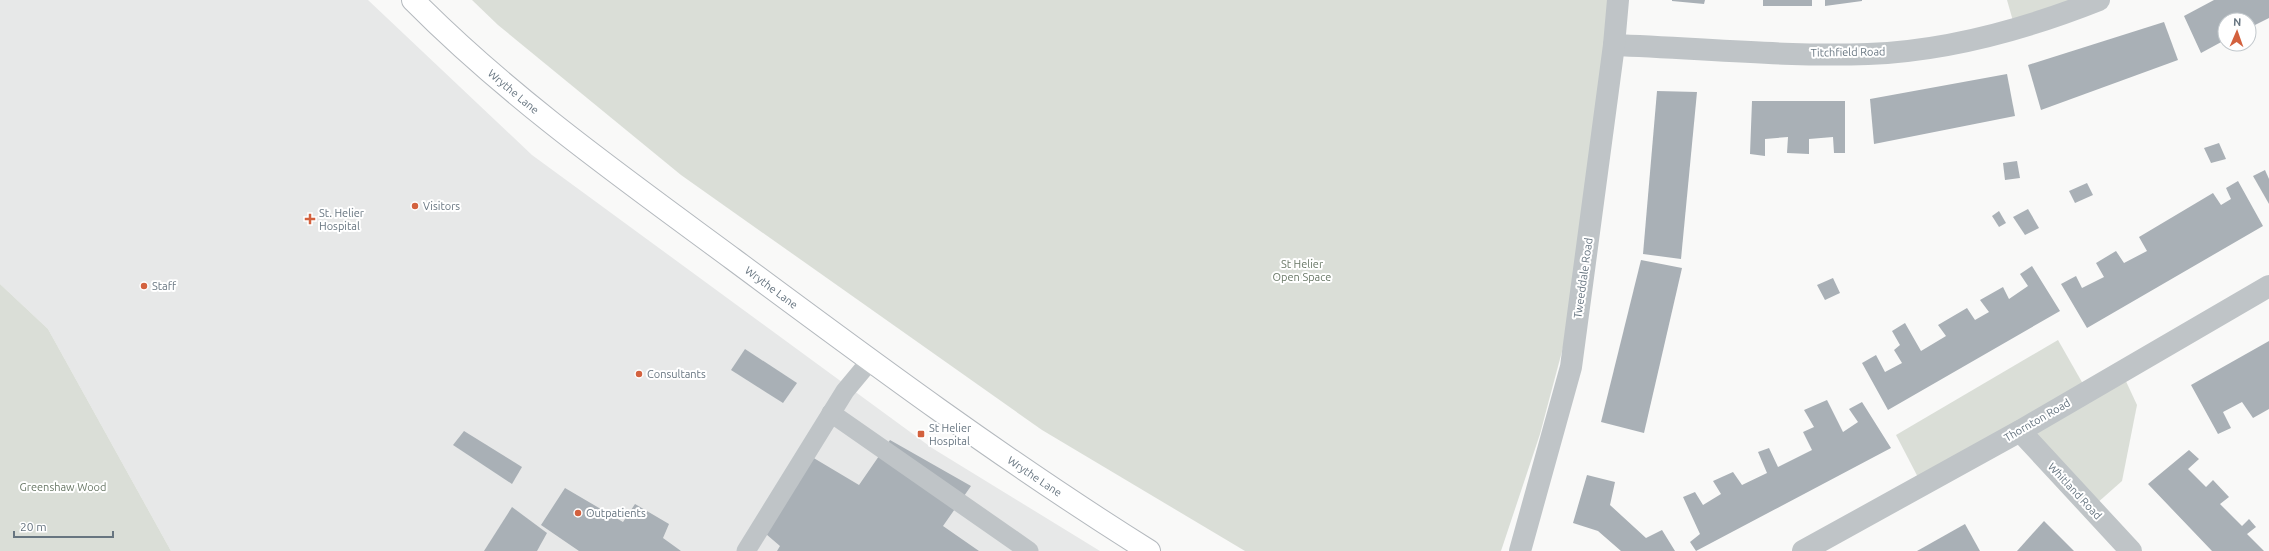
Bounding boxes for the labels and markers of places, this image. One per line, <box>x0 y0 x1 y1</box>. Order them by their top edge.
place label: Visitors <box>423 200 460 212</box>
marker: Visitors <box>410 201 420 211</box>
place label: St. Helier Hospital <box>319 207 365 232</box>
marker: St. Helier Hospital <box>304 213 316 225</box>
place label: Staff <box>152 280 177 292</box>
marker: Staff <box>139 281 149 291</box>
place label: Consultants <box>647 368 706 380</box>
marker: Consultants <box>634 369 644 379</box>
place label: St Helier Hospital <box>929 422 972 447</box>
marker: St Helier Hospital <box>916 429 926 439</box>
place label: Outpatients <box>586 507 646 519</box>
marker: Outpatients <box>573 508 583 518</box>

